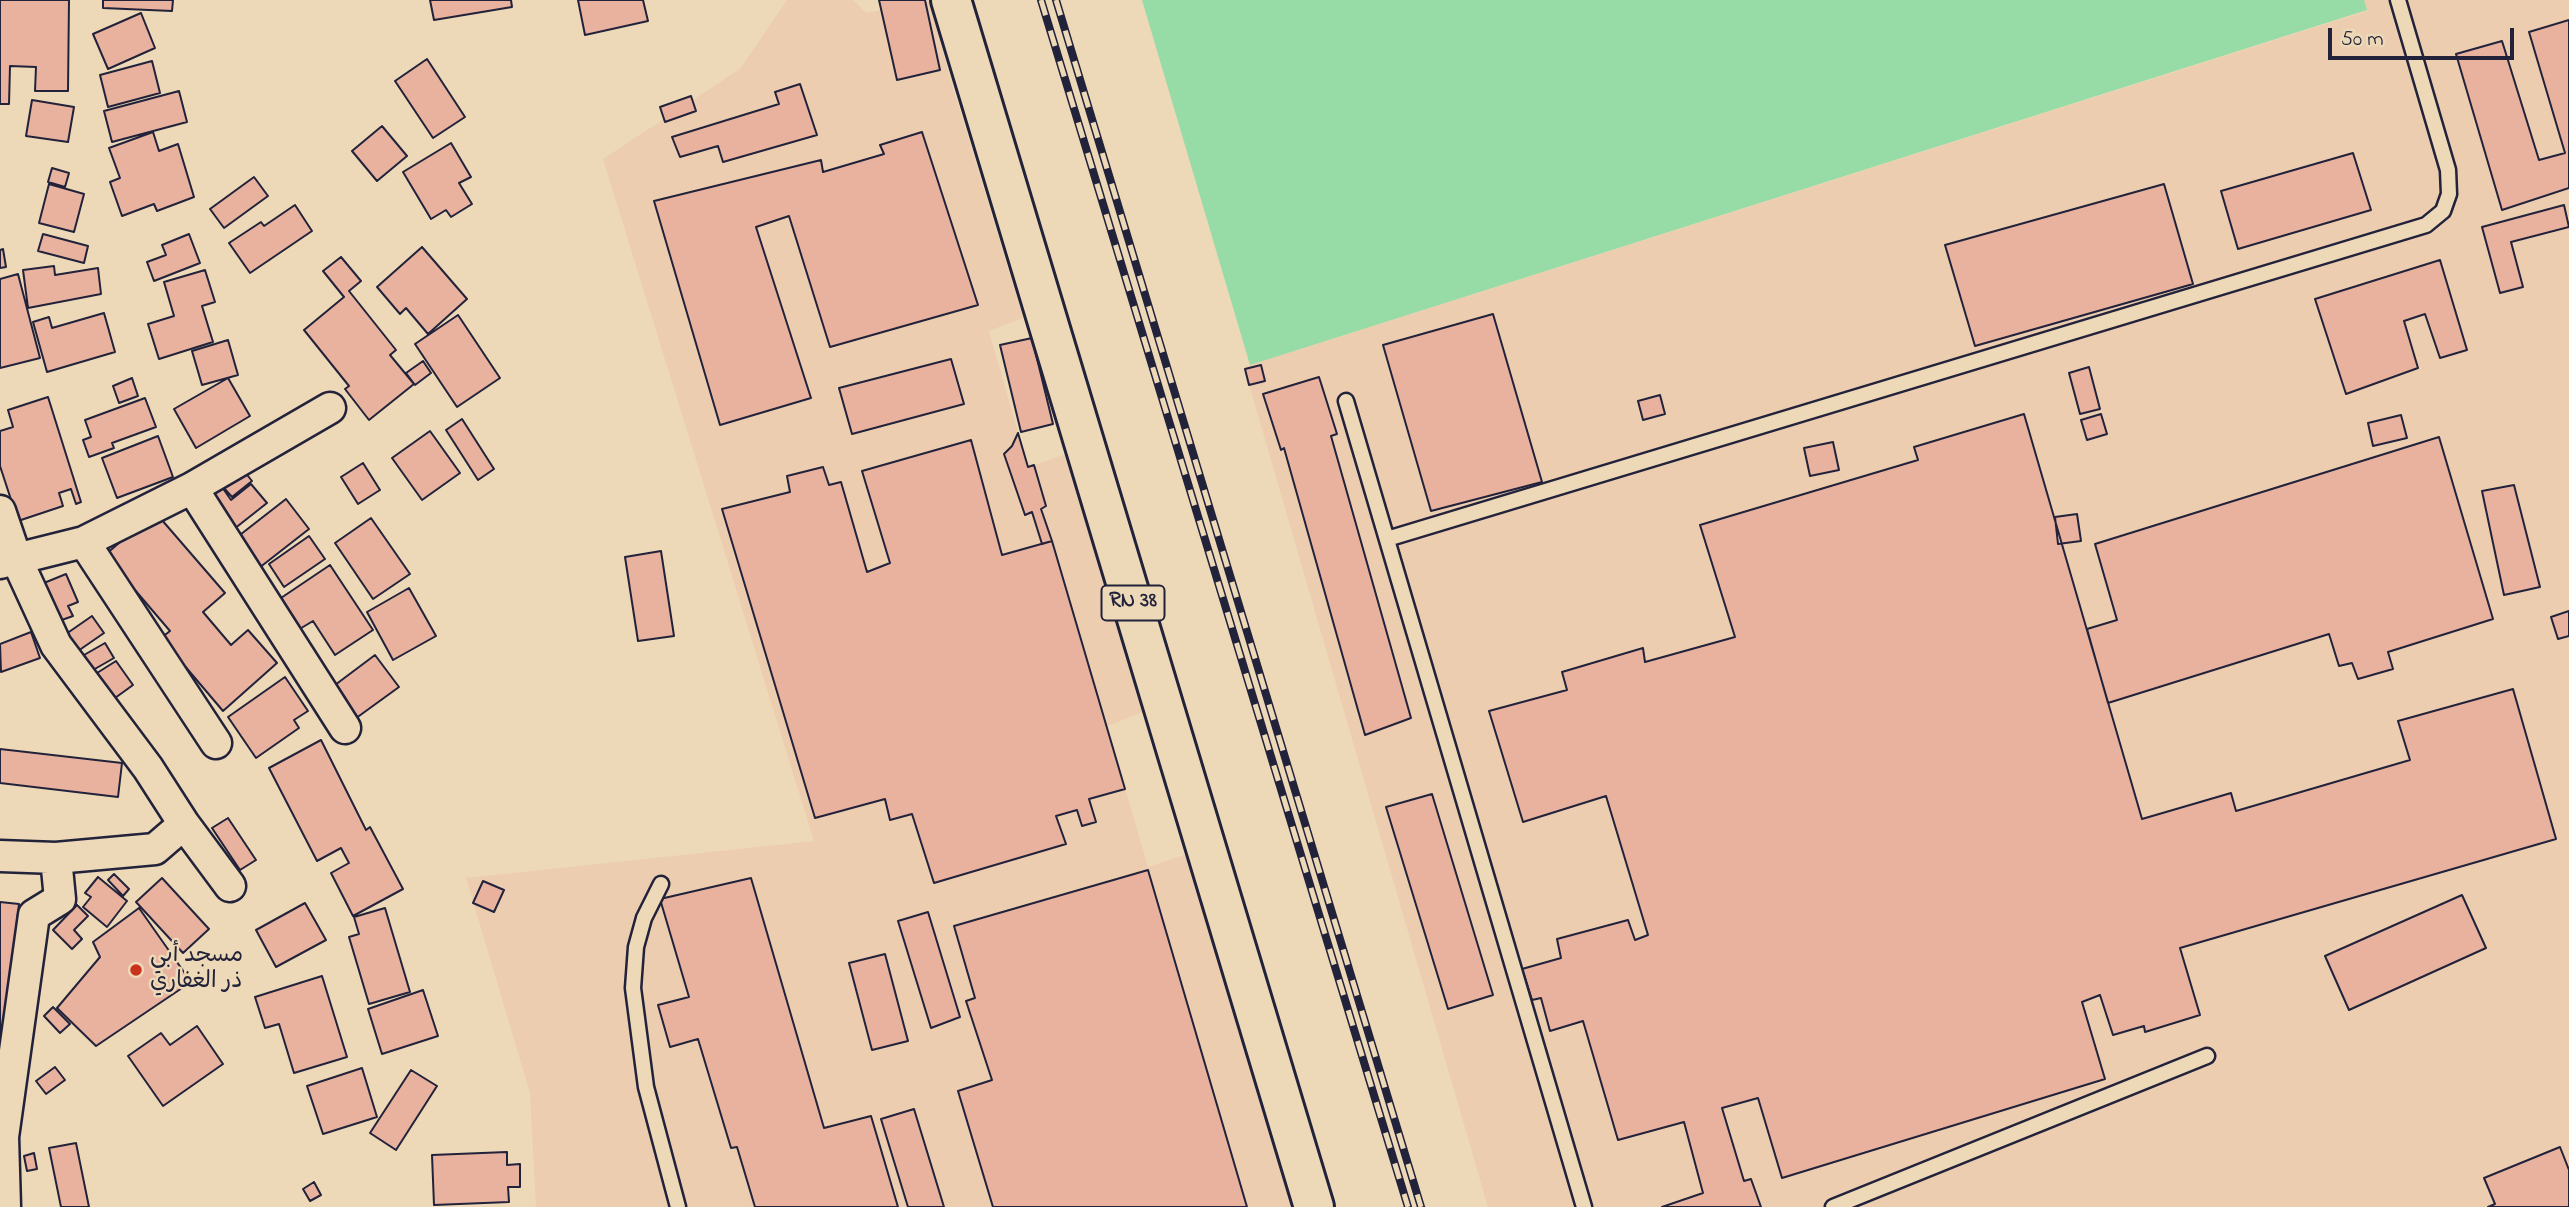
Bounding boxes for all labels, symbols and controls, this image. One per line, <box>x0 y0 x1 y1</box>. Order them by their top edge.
scale bar <box>2331 14 2516 58</box>
text: 50 m <box>2341 25 2384 55</box>
road number: RN 38 <box>1102 586 1164 620</box>
place label: مسجد أبي ذر الغفاري <box>150 943 243 997</box>
marker: مسجد أبي ذر الغفاري <box>128 962 144 978</box>

